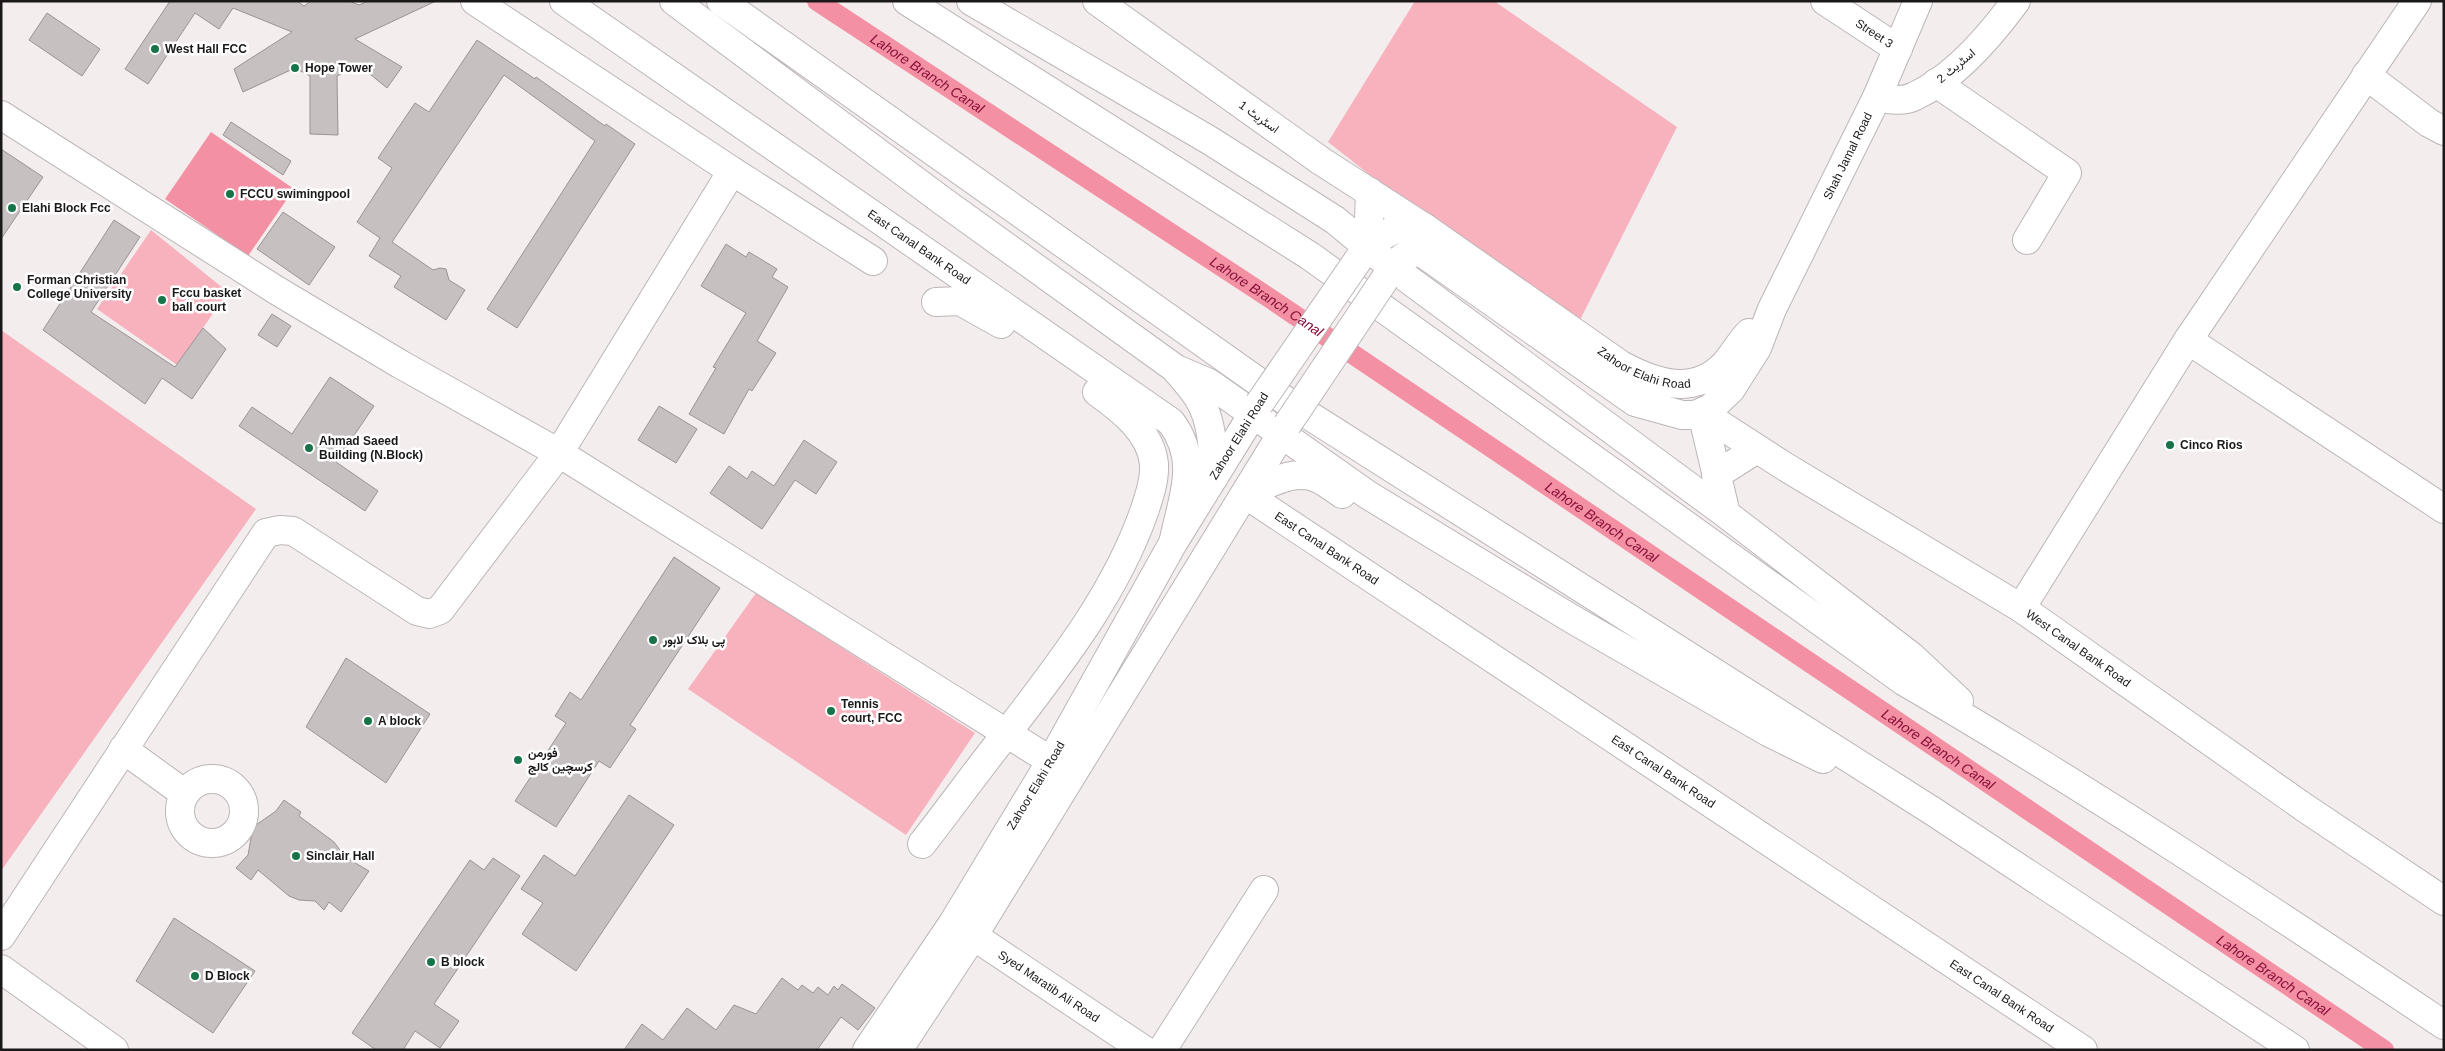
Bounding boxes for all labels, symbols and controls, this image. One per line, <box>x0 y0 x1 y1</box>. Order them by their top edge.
street label: Street 3 <box>1853 16 1896 51</box>
water label: Lahore Branch Canal <box>868 30 988 117</box>
place label: West Hall FCC <box>165 42 247 56</box>
marker: West Hall FCC <box>149 43 161 55</box>
street label: اسٹریٹ 2 <box>1934 46 1979 87</box>
place label: Hope Tower <box>305 61 373 75</box>
marker: Hope Tower <box>289 62 301 74</box>
street label: اسٹریٹ 1 <box>1236 98 1282 137</box>
street label: Shah Jamal Road <box>1820 110 1875 202</box>
place label: FCCU swimingpool <box>240 187 350 201</box>
marker: FCCU swimingpool <box>224 188 236 200</box>
place label: Elahi Block Fcc <box>22 201 111 215</box>
marker: Elahi Block Fcc <box>6 202 18 214</box>
street label: East Canal Bank Road <box>865 207 973 288</box>
water label: Lahore Branch Canal <box>1207 253 1327 340</box>
place label: Forman Christian College University <box>27 273 132 301</box>
marker: Forman Christian College University <box>11 281 23 293</box>
place label: Fccu basket ball court <box>172 286 241 314</box>
marker: Fccu basket ball court <box>156 294 168 306</box>
street label: Zahoor Elahi Road <box>1595 344 1692 391</box>
street label: Zahoor Elahi Road <box>1207 390 1271 482</box>
place label: Ahmad Saeed Building (N.Block) <box>319 434 423 462</box>
place label: Cinco Rios <box>2180 438 2243 452</box>
marker: Cinco Rios <box>2164 439 2176 451</box>
marker: Ahmad Saeed Building (N.Block) <box>303 442 315 454</box>
water label: Lahore Branch Canal <box>1542 478 1662 566</box>
street label: East Canal Bank Road <box>1272 509 1381 588</box>
street label: West Canal Bank Road <box>2023 607 2133 690</box>
place label: پی بلاک لاہور <box>662 633 725 648</box>
marker: پی بلاک لاہور <box>647 634 659 646</box>
place label: Tennis court, FCC <box>841 697 903 725</box>
marker: Tennis court, FCC <box>825 705 837 717</box>
water label: Lahore Branch Canal <box>1879 706 1998 793</box>
place label: A block <box>378 714 421 728</box>
marker: A block <box>362 715 374 727</box>
street label: East Canal Bank Road <box>1609 732 1718 811</box>
street label: Zahoor Elahi Road <box>1004 739 1068 832</box>
place label: فورمن کرسچین کالج <box>528 746 593 775</box>
marker: فورمن کرسچین کالج <box>512 754 524 766</box>
place label: Sinclair Hall <box>306 849 375 863</box>
marker: Sinclair Hall <box>290 850 302 862</box>
water label: Lahore Branch Canal <box>2214 932 2333 1019</box>
street label: Syed Maratib Ali Road <box>995 947 1102 1025</box>
place label: B block <box>441 955 485 969</box>
marker: B block <box>425 956 437 968</box>
street label: East Canal Bank Road <box>1947 957 2056 1035</box>
place label: D Block <box>205 969 250 983</box>
marker: D Block <box>189 970 201 982</box>

